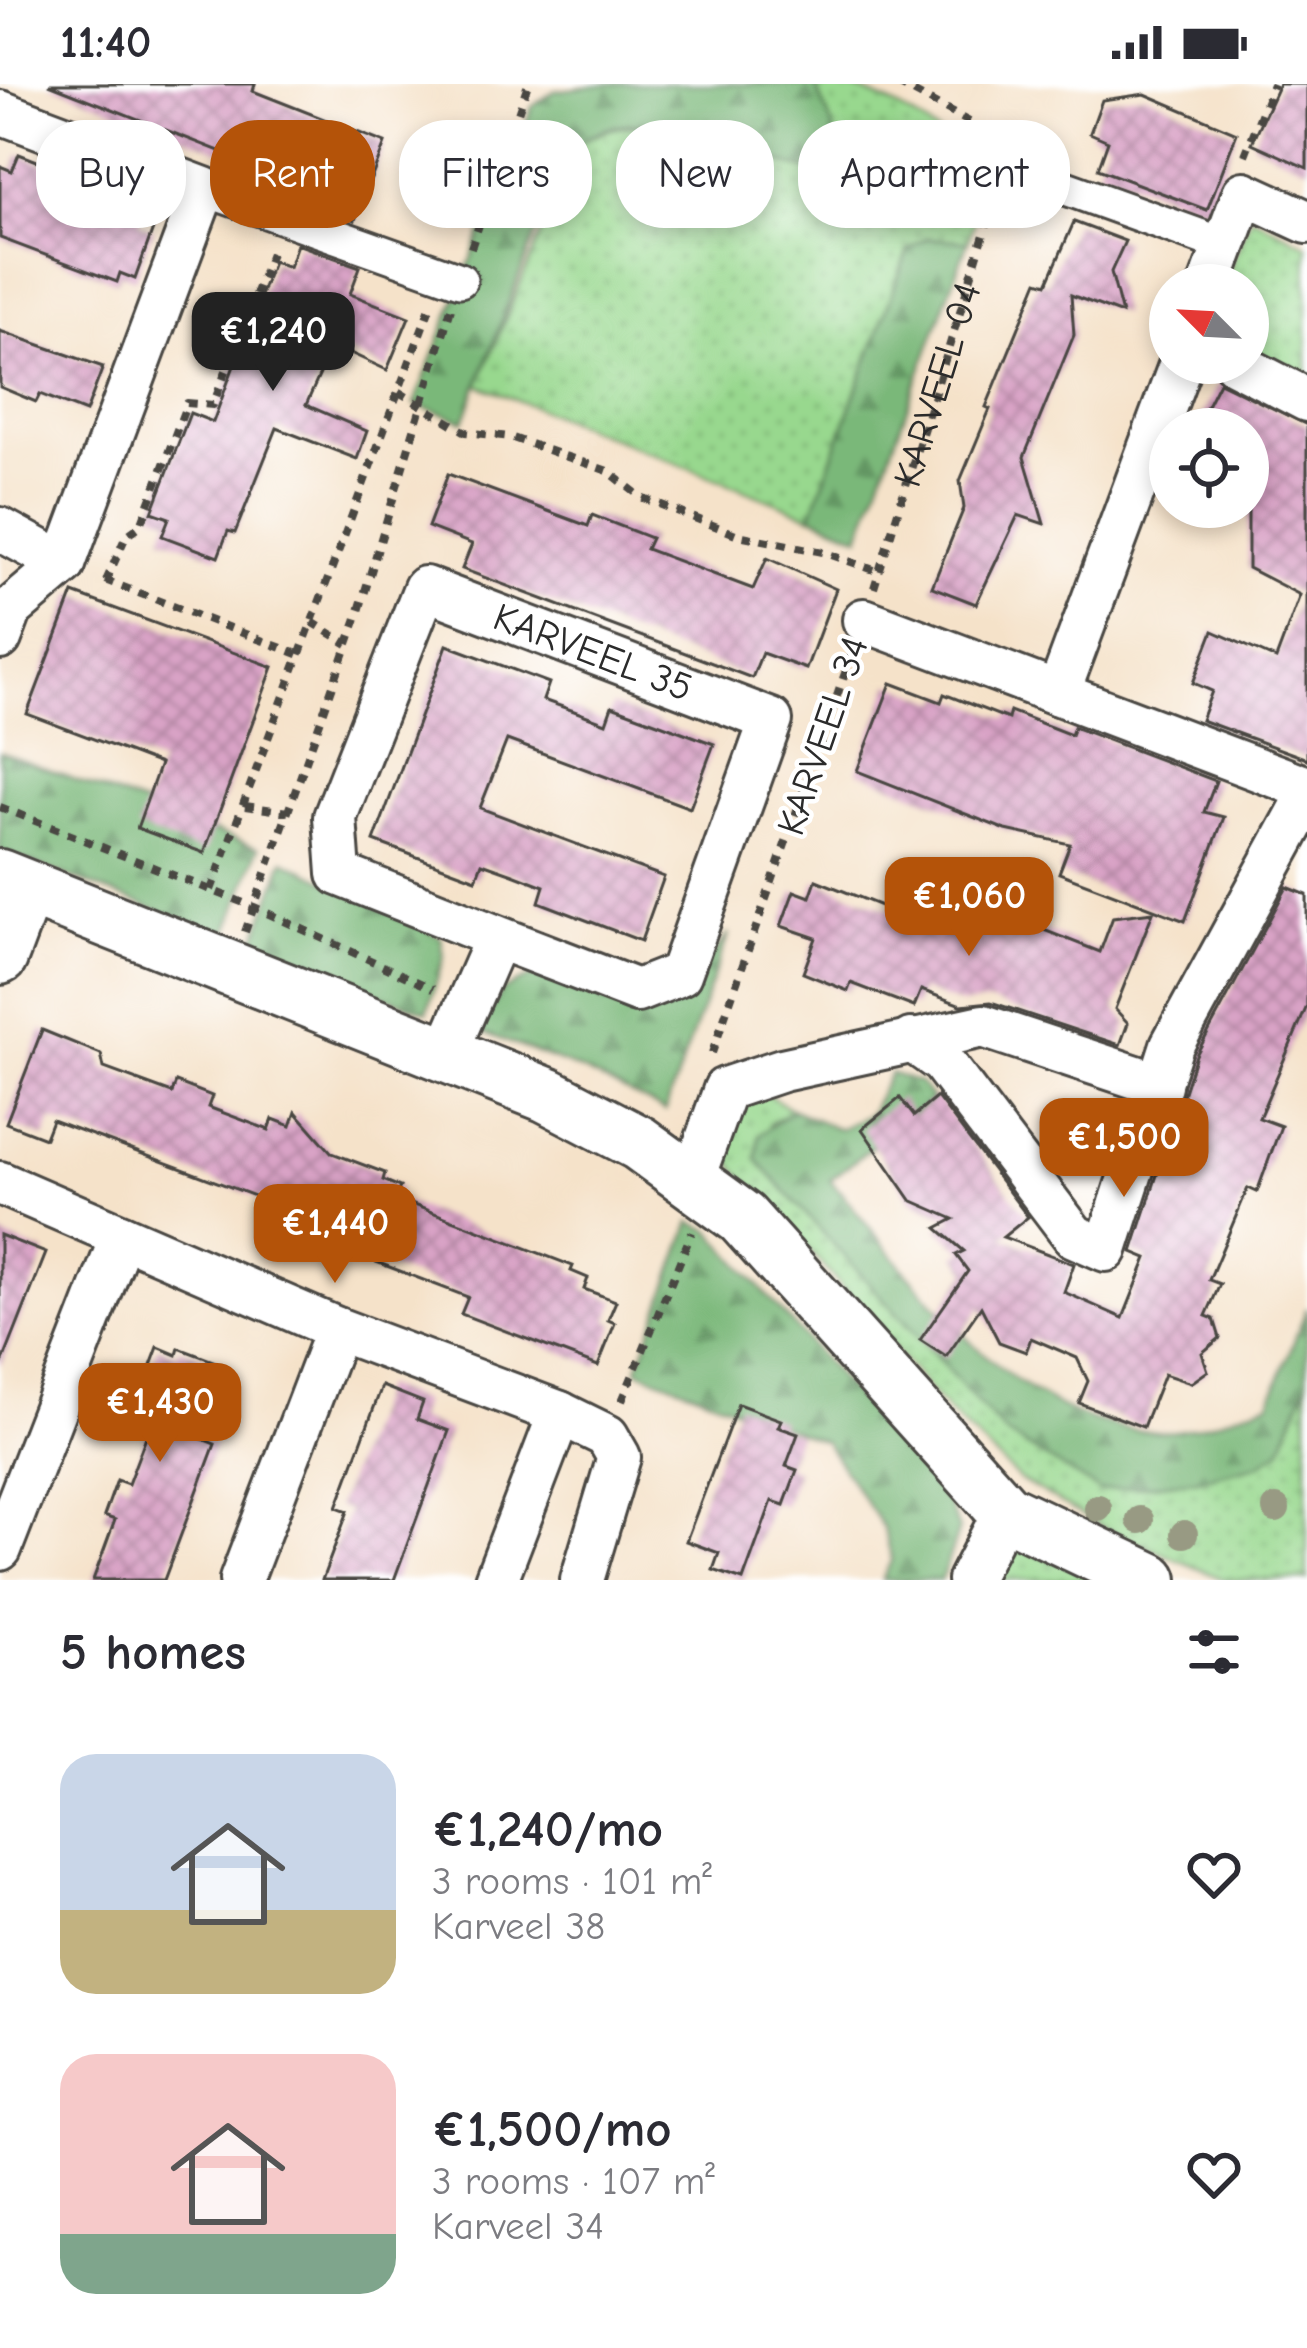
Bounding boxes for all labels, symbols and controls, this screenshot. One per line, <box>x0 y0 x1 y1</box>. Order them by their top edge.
text: 11:40 <box>60 16 152 68</box>
chip: Buy <box>36 120 186 228</box>
chip: Rent <box>210 120 375 228</box>
chip: Filters <box>399 120 592 228</box>
chip: New <box>616 120 774 228</box>
chip: Apartment <box>798 120 1070 228</box>
north arrow <box>1149 264 1269 384</box>
map controls <box>1149 264 1269 528</box>
street label: KARVEEL 04 <box>884 277 990 492</box>
pin: €1,240 <box>175 292 371 394</box>
text: €1,240 <box>219 308 327 353</box>
button: locate <box>1149 408 1269 528</box>
street label: KARVEEL 35 <box>487 594 699 710</box>
street label: KARVEEL 34 <box>768 631 878 841</box>
pin: €1,060 <box>871 857 1067 959</box>
text: €1,060 <box>912 873 1026 918</box>
pin: €1,500 <box>1026 1098 1222 1200</box>
text: €1,500 <box>1067 1114 1181 1159</box>
pin: €1,440 <box>237 1184 433 1286</box>
text: €1,440 <box>281 1200 389 1245</box>
pin: €1,430 <box>62 1363 258 1465</box>
text: €1,430 <box>105 1379 215 1424</box>
icon: filters <box>1181 1619 1247 1685</box>
text: 5 homes <box>60 1623 246 1682</box>
text: €1,240/mo <box>432 1800 663 1859</box>
icon: home <box>156 1802 300 1946</box>
icon: heart <box>1181 1841 1247 1907</box>
text: 3 rooms · 101 m² <box>432 1859 712 1904</box>
text: Karveel 38 <box>432 1904 605 1949</box>
text: €1,500/mo <box>432 2100 672 2159</box>
icon: home <box>156 2102 300 2246</box>
icon: heart <box>1181 2141 1247 2207</box>
text: 3 rooms · 107 m² <box>432 2159 715 2204</box>
text: Karveel 34 <box>432 2204 604 2249</box>

